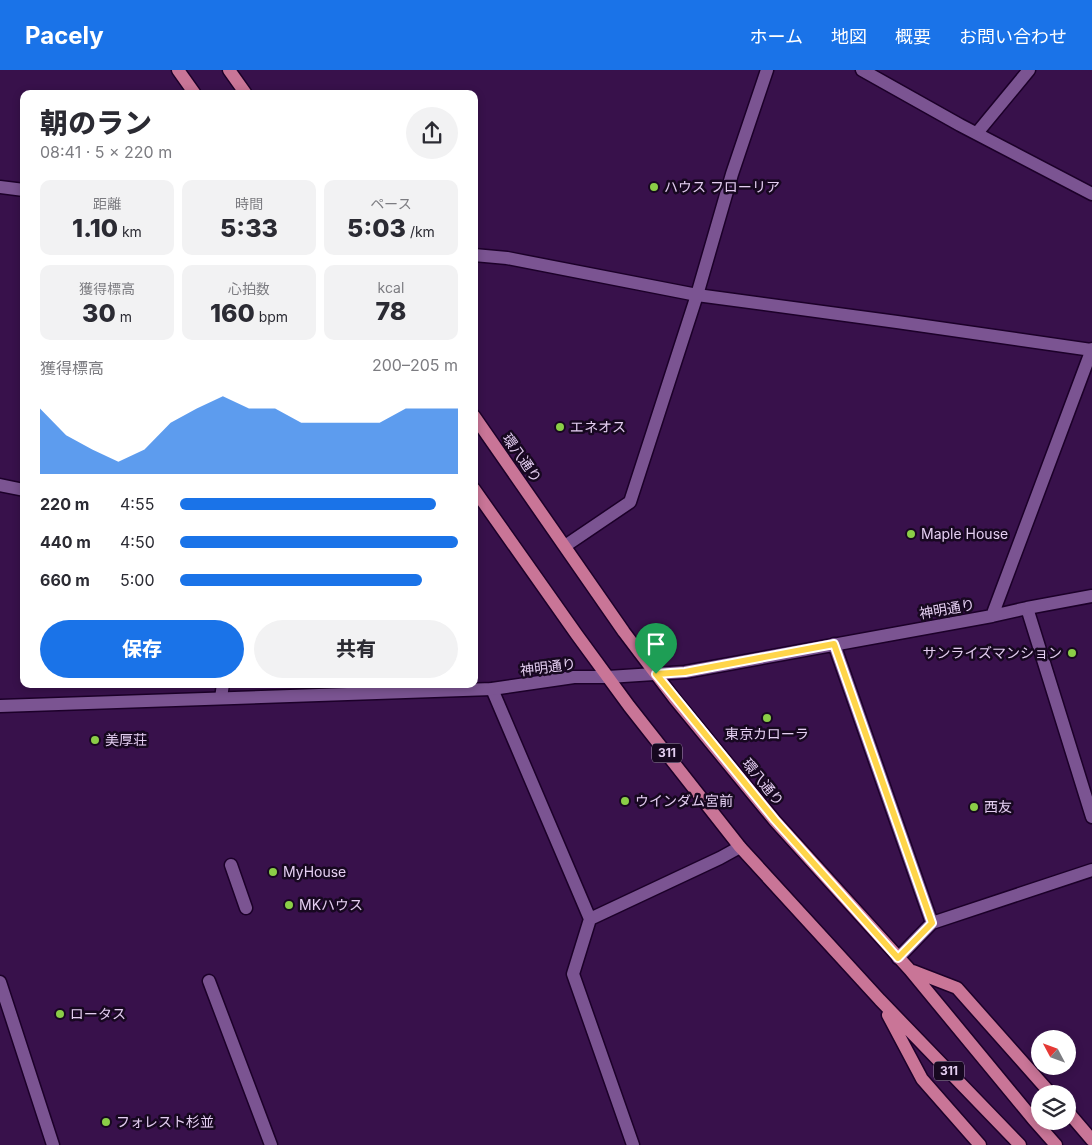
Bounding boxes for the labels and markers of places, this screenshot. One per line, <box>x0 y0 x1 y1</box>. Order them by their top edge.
place label: ハウス フローリア <box>664 178 780 195</box>
marker: ハウス フローリア <box>648 181 660 193</box>
place label: エネオス <box>570 418 626 435</box>
marker: エネオス <box>554 421 566 433</box>
place label: Maple House <box>921 525 1008 542</box>
marker: Maple House <box>905 528 917 540</box>
pin <box>635 623 677 674</box>
place label: サンライズマンション <box>922 644 1062 661</box>
marker: サンライズマンション <box>1066 647 1078 659</box>
marker: 東京カローラ <box>761 712 773 724</box>
place label: 東京カローラ <box>725 725 809 742</box>
place label: 美厚荘 <box>105 731 147 748</box>
marker: 美厚荘 <box>89 734 101 746</box>
place label: ウインダム宮前 <box>635 792 733 809</box>
marker: ウインダム宮前 <box>619 795 631 807</box>
place label: 西友 <box>984 798 1012 815</box>
marker: 西友 <box>968 801 980 813</box>
place label: MyHouse <box>283 863 346 880</box>
marker: MyHouse <box>267 866 279 878</box>
place label: MKハウス <box>299 896 363 913</box>
marker: MKハウス <box>283 899 295 911</box>
place label: ロータス <box>70 1005 126 1022</box>
marker: ロータス <box>54 1008 66 1020</box>
place label: フォレスト杉並 <box>116 1113 214 1130</box>
marker: フォレスト杉並 <box>100 1116 112 1128</box>

